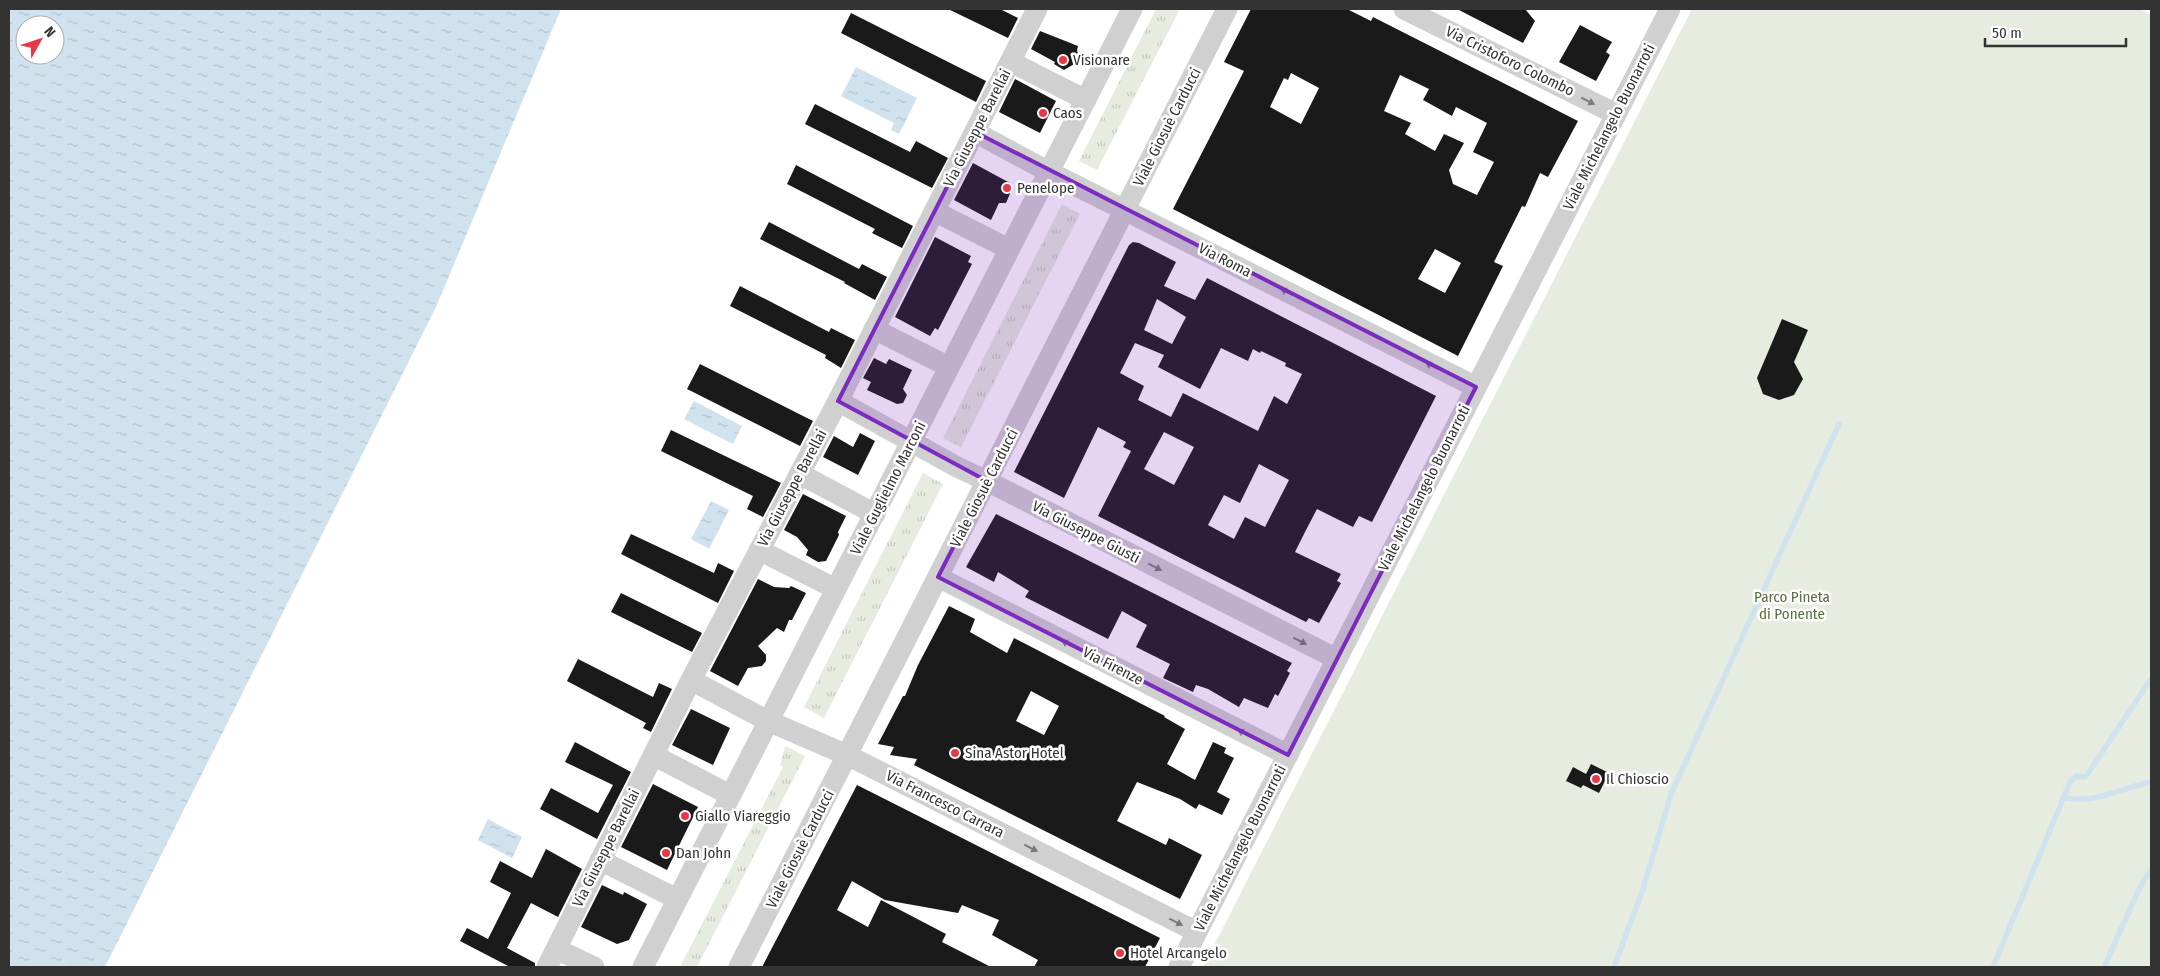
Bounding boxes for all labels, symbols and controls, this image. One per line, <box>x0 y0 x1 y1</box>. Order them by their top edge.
north arrow <box>15 15 65 65</box>
scale bar <box>1985 15 2126 47</box>
street label: Via Cristoforo Colombo <box>1443 22 1577 100</box>
text: N <box>40 23 59 41</box>
text: 50 m <box>1992 24 2022 42</box>
street label: Viale Michelangelo Buonarroti <box>1559 41 1659 213</box>
place label: Visionare <box>1073 51 1130 69</box>
marker: Visionare <box>1057 54 1069 66</box>
street label: Viale Giosuè Carducci <box>1129 65 1205 189</box>
street label: Via Giuseppe Barellai <box>939 66 1015 190</box>
one-way arrow <box>1581 97 1595 105</box>
place label: Caos <box>1053 104 1082 122</box>
marker: Caos <box>1037 107 1049 119</box>
place label: Penelope <box>1017 179 1074 197</box>
marker: Penelope <box>1001 182 1013 194</box>
street label: Via Roma <box>1196 239 1254 281</box>
one-way arrow <box>1280 288 1294 296</box>
one-way arrow <box>1425 362 1439 370</box>
street label: Viale Michelangelo Buonarroti <box>1374 402 1474 574</box>
street label: Viale Guglielmo Marconi <box>846 418 930 558</box>
street label: Via Giuseppe Barellai <box>754 426 830 550</box>
street label: Viale Giosuè Carducci <box>946 426 1022 550</box>
street label: Via Giuseppe Giusti <box>1029 497 1143 567</box>
one-way arrow <box>1148 563 1162 571</box>
park label: Parco Pineta di Ponente <box>1754 588 1830 623</box>
one-way arrow <box>1292 637 1307 645</box>
one-way arrow <box>1061 640 1076 648</box>
street label: Via Firenze <box>1080 643 1146 689</box>
one-way arrow <box>1237 729 1252 737</box>
place label: Sina Astor Hotel <box>965 744 1064 762</box>
marker: Sina Astor Hotel <box>949 747 961 759</box>
street label: Viale Michelangelo Buonarroti <box>1190 762 1290 934</box>
street label: Via Francesco Carrara <box>883 766 1007 842</box>
place label: Il Chioscio <box>1606 770 1669 788</box>
marker: Il Chioscio <box>1590 773 1602 785</box>
street label: Via Giuseppe Barellai <box>568 786 644 910</box>
street label: Viale Giosuè Carducci <box>762 787 838 911</box>
place label: Giallo Viareggio <box>695 807 791 825</box>
marker: Giallo Viareggio <box>679 810 691 822</box>
place label: Dan John <box>676 844 731 862</box>
one-way arrow <box>1024 844 1039 852</box>
marker: Dan John <box>660 847 672 859</box>
one-way arrow <box>1169 918 1183 926</box>
place label: Hotel Arcangelo <box>1130 944 1227 962</box>
marker: Hotel Arcangelo <box>1114 947 1126 959</box>

